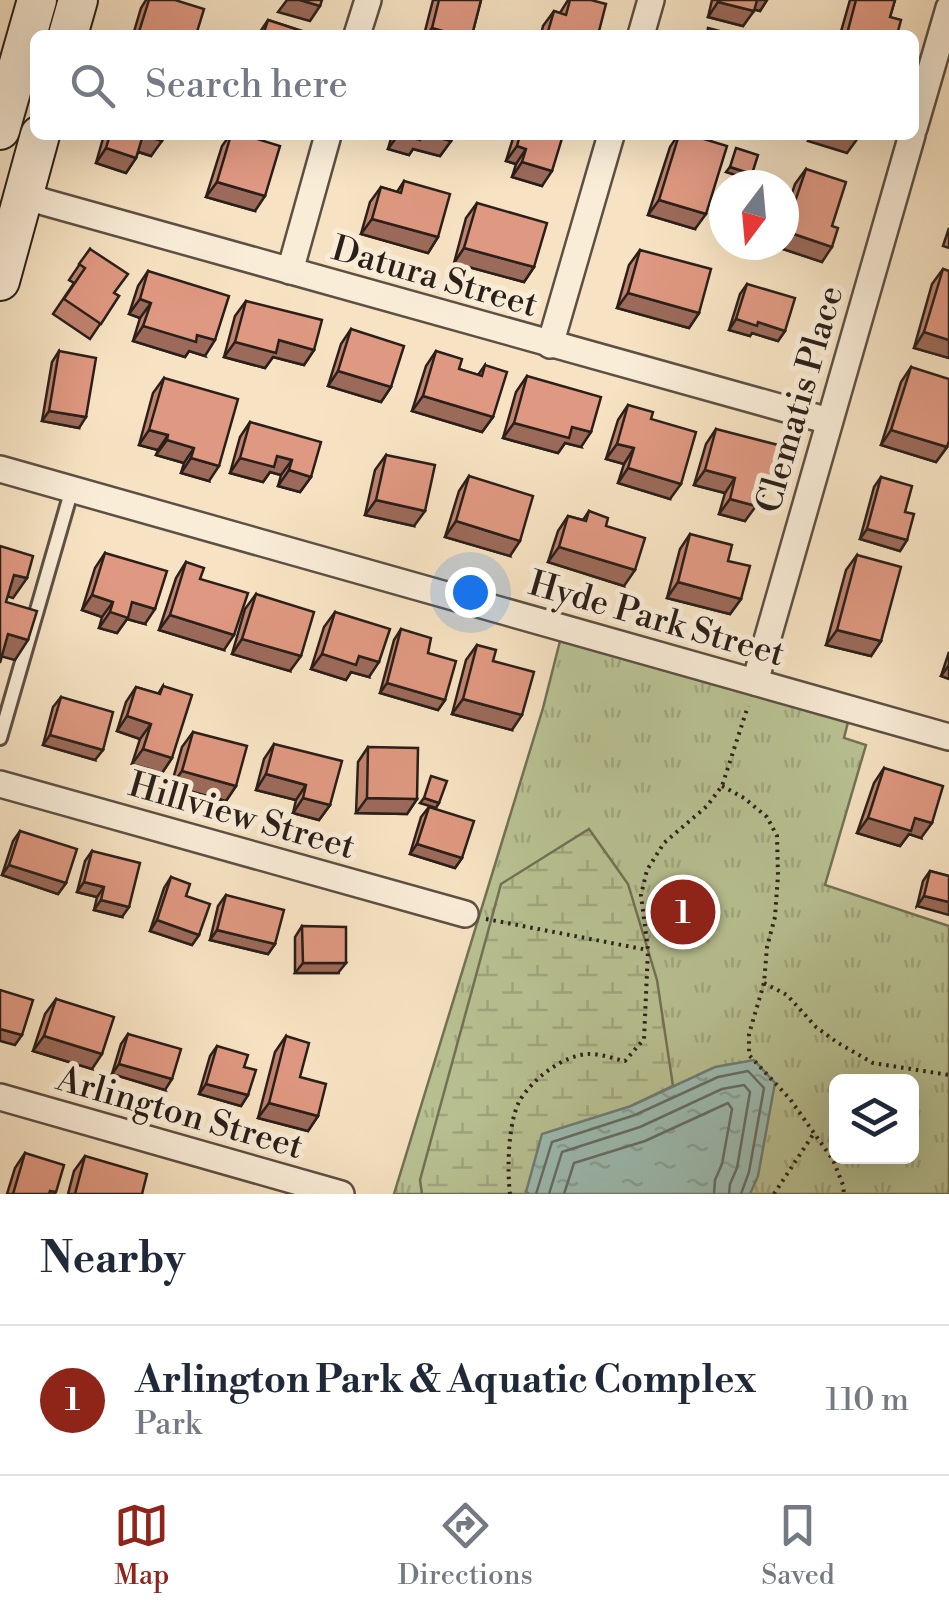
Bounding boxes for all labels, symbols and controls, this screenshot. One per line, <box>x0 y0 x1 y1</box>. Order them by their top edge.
search box <box>30 30 919 140</box>
icon: search <box>65 58 120 113</box>
text: Search here <box>145 62 348 109</box>
north arrow <box>709 170 799 260</box>
street label: Datura Street <box>327 228 543 327</box>
street label: Clematis Place <box>747 281 853 518</box>
street label: Hyde Park Street <box>524 562 789 676</box>
your location <box>445 567 496 618</box>
street label: Hillview Street <box>123 764 360 869</box>
pin: 1 <box>650 874 716 950</box>
street label: Arlington Street <box>50 1057 308 1169</box>
map controls <box>829 1074 919 1164</box>
button: layers <box>829 1074 919 1164</box>
text: Nearby <box>40 1233 185 1286</box>
text: Arlington Park & Aquatic Complex <box>135 1357 756 1404</box>
text: 1 <box>65 1380 80 1420</box>
text: 110 m <box>826 1380 909 1420</box>
text: Park <box>135 1404 202 1444</box>
tab: Map <box>114 1498 169 1593</box>
tab: Directions <box>398 1498 533 1593</box>
tab: Saved <box>761 1498 835 1593</box>

